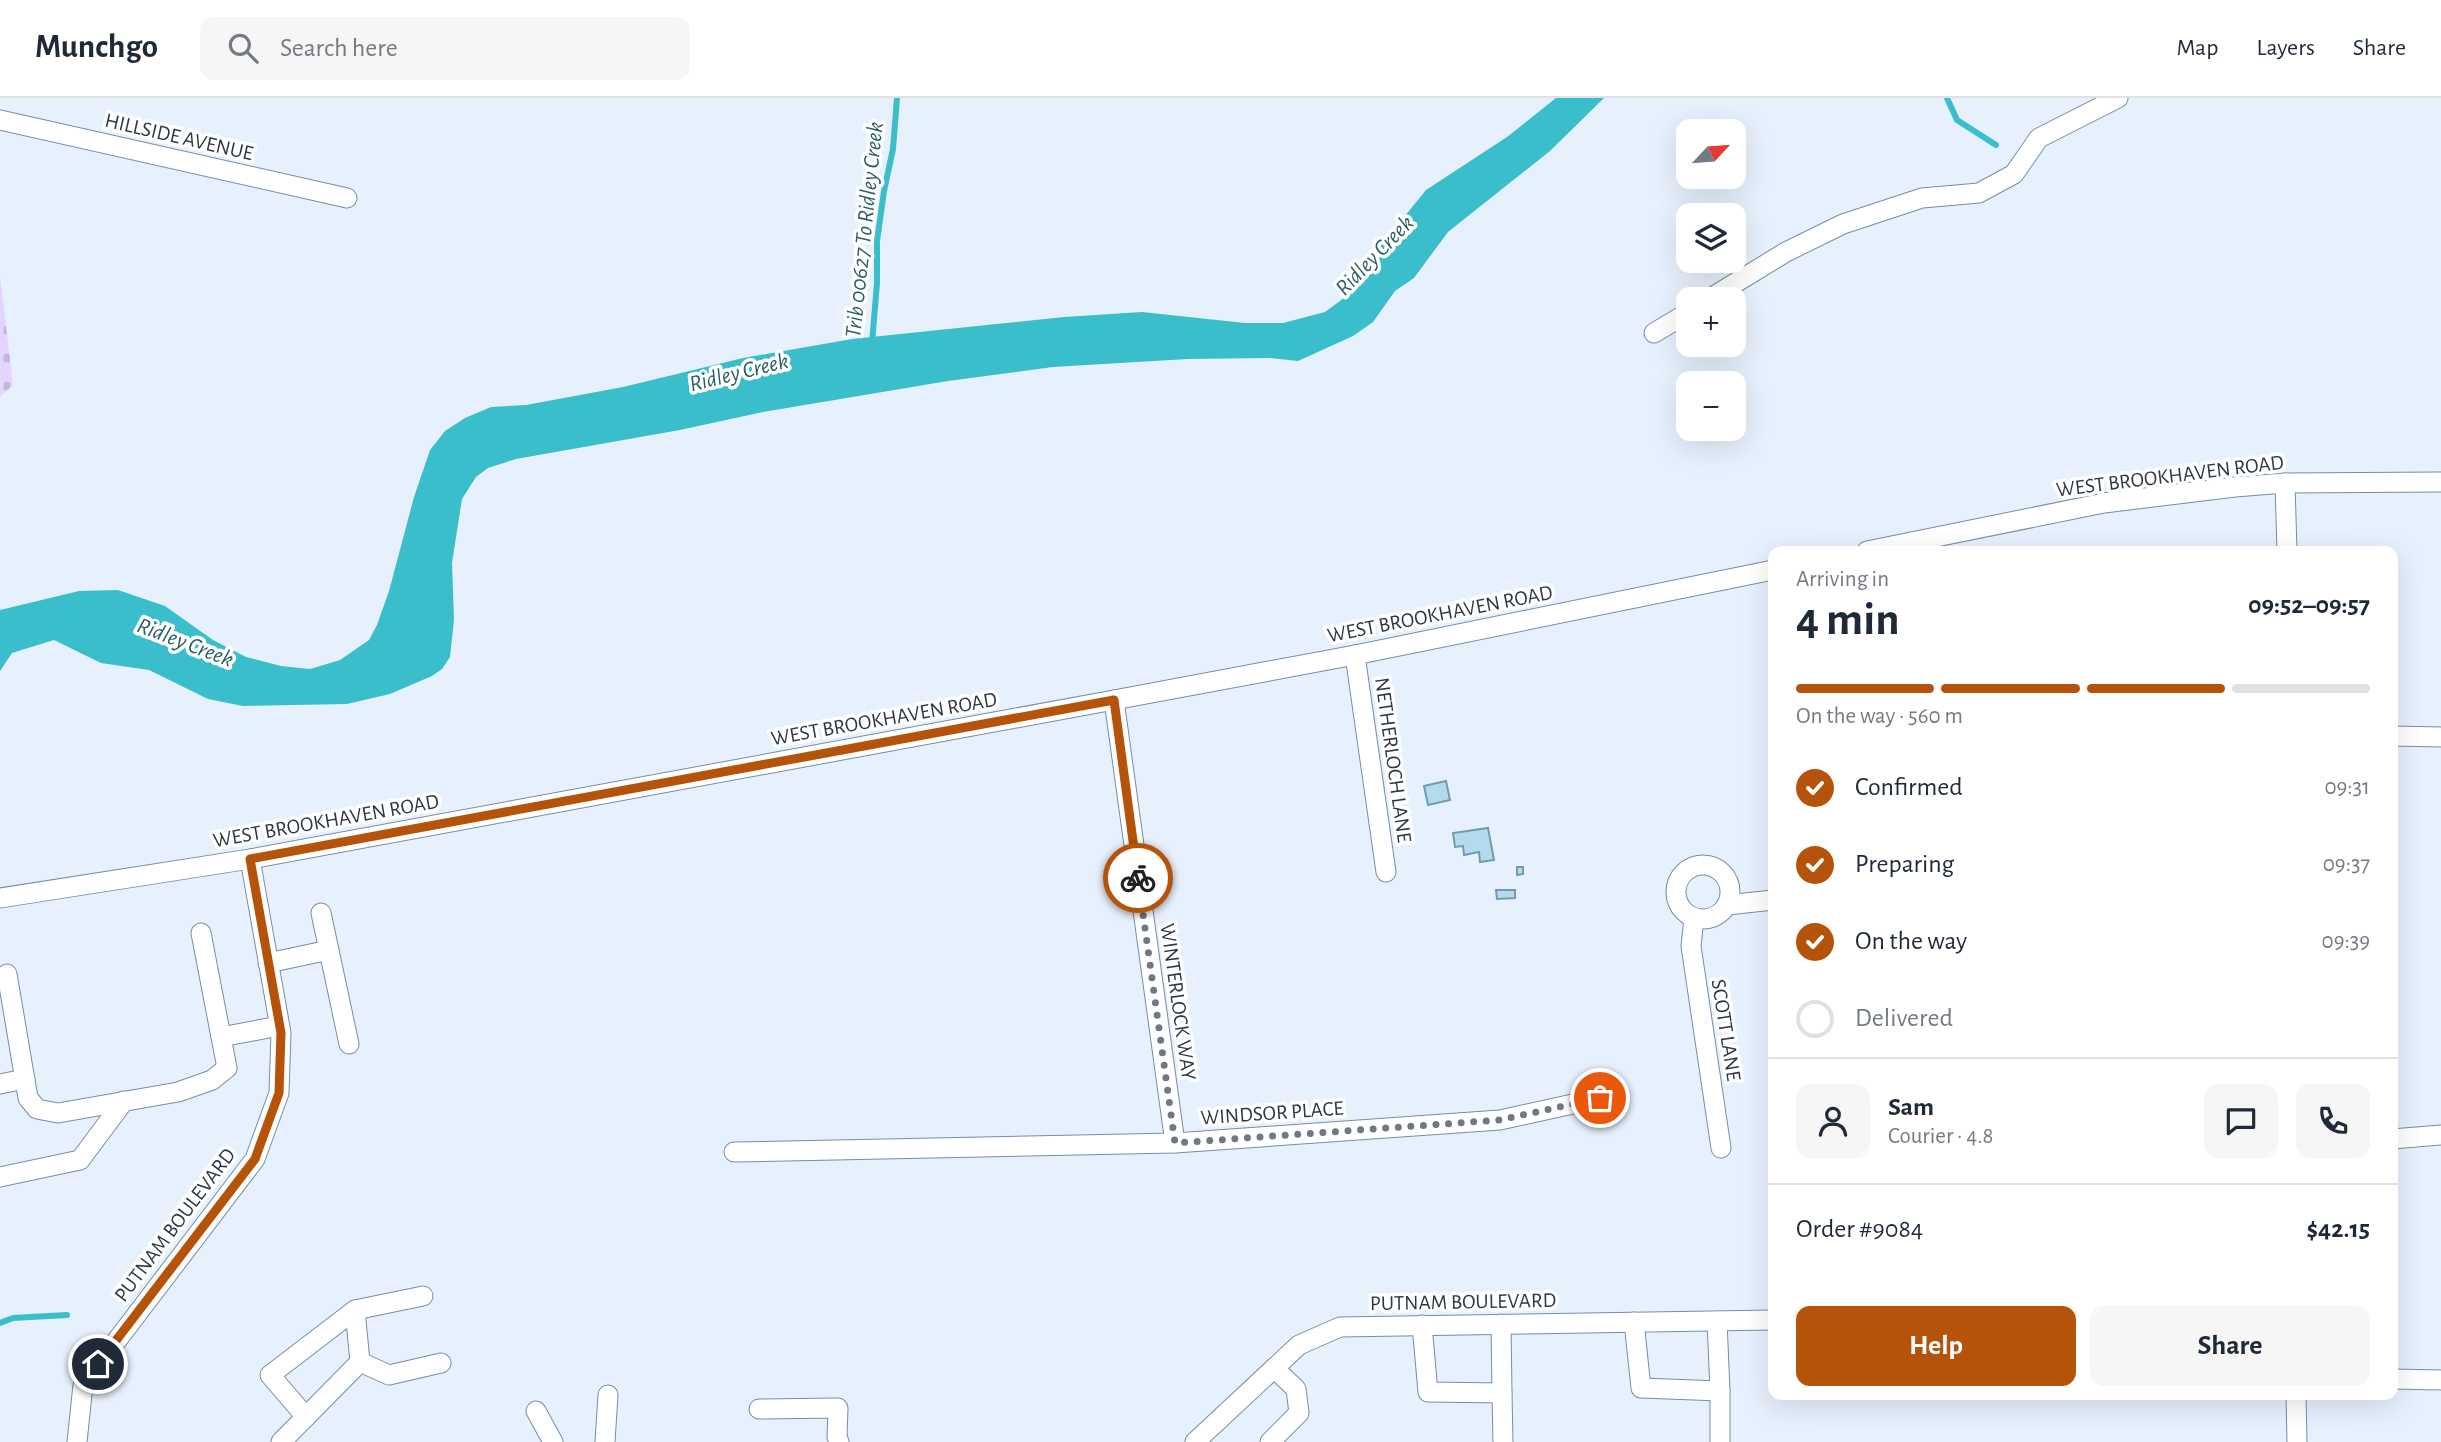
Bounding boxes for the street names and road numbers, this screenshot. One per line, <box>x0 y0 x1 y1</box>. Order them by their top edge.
street label: HILLSIDE AVENUE <box>103 110 255 164</box>
street label: WEST BROOKHAVEN ROAD <box>2055 452 2285 500</box>
street label: WEST BROOKHAVEN ROAD <box>1326 582 1554 646</box>
street label: NETHERLOCH LANE <box>1371 676 1415 844</box>
street label: WEST BROOKHAVEN ROAD <box>769 689 999 749</box>
street label: WEST BROOKHAVEN ROAD <box>211 791 441 851</box>
street label: WINTERLOCK WAY <box>1157 922 1199 1082</box>
street label: SCOTT LANE <box>1708 978 1744 1082</box>
street label: WINDSOR PLACE <box>1200 1098 1344 1128</box>
street label: PUTNAM BOULEVARD <box>111 1144 239 1306</box>
street label: PUTNAM BOULEVARD <box>1370 1290 1556 1314</box>

